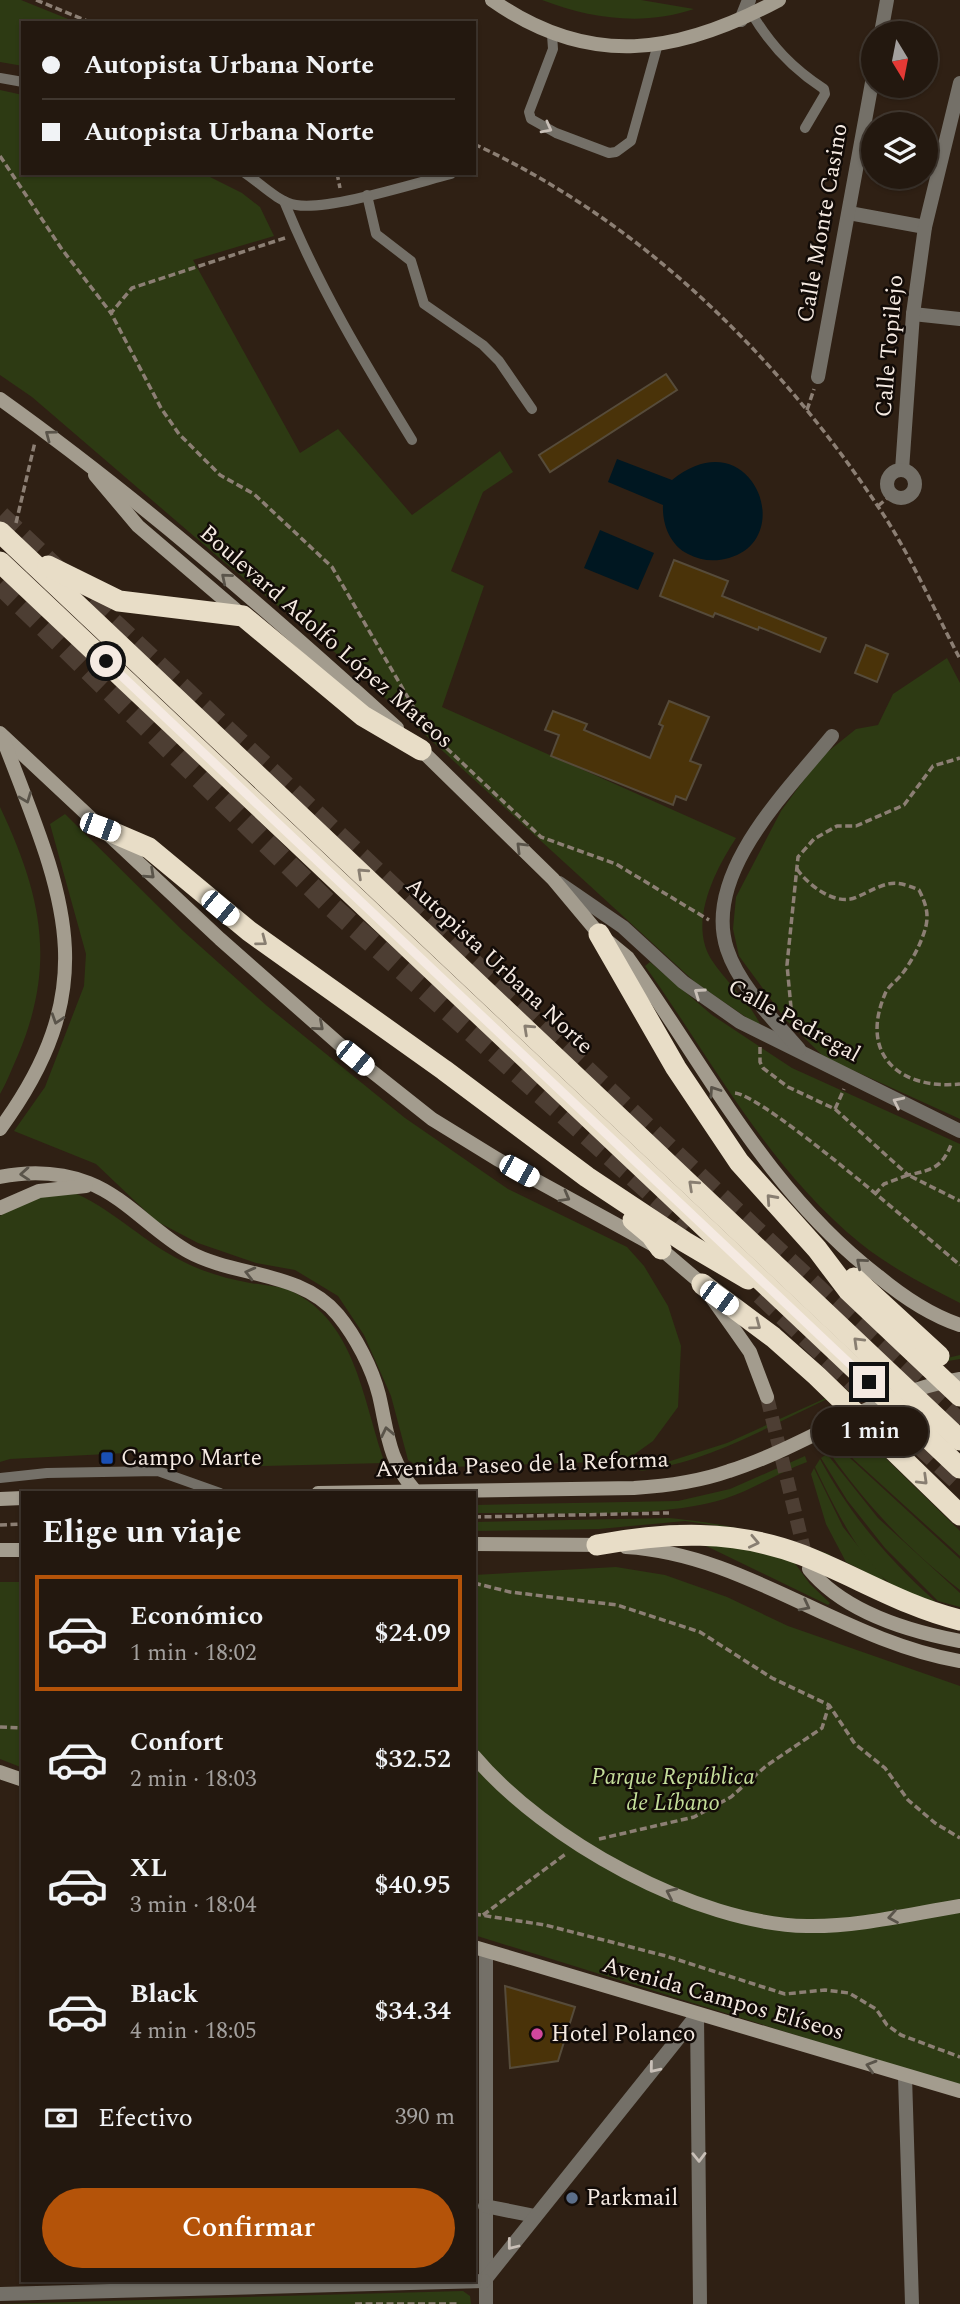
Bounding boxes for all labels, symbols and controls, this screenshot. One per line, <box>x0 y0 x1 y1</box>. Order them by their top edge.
north arrow <box>861 21 938 98</box>
map controls <box>861 21 938 189</box>
text: Autopista Urbana Norte <box>84 45 374 85</box>
text: Autopista Urbana Norte <box>84 112 374 152</box>
button: layers <box>861 112 938 189</box>
one-way arrow <box>540 120 552 134</box>
street label: Calle Monte Casino <box>788 120 858 326</box>
street label: Calle Topilejo <box>866 273 914 419</box>
one-way arrow <box>45 430 58 443</box>
street label: Boulevard Adolfo López Mateos <box>191 517 461 757</box>
one-way arrow <box>222 574 235 586</box>
route start <box>90 645 122 677</box>
one-way arrow <box>17 792 31 804</box>
car <box>77 810 124 844</box>
one-way arrow <box>516 842 529 855</box>
one-way arrow <box>142 865 155 878</box>
one-way arrow <box>357 869 370 881</box>
street label: Autopista Urbana Norte <box>397 869 601 1063</box>
car <box>198 886 243 930</box>
one-way arrow <box>254 933 267 945</box>
street label: Calle Pedregal <box>721 970 867 1072</box>
one-way arrow <box>694 989 707 1001</box>
one-way arrow <box>51 1012 65 1024</box>
one-way arrow <box>311 1018 324 1030</box>
one-way arrow <box>523 1024 536 1037</box>
car <box>333 1037 378 1079</box>
one-way arrow <box>710 1085 723 1098</box>
one-way arrow <box>893 1096 905 1110</box>
car <box>496 1152 543 1190</box>
one-way arrow <box>19 1166 30 1181</box>
one-way arrow <box>688 1180 701 1193</box>
one-way arrow <box>558 1189 571 1202</box>
one-way arrow <box>766 1194 779 1207</box>
one-way arrow <box>857 1259 870 1271</box>
one-way arrow <box>244 1267 256 1281</box>
car <box>696 1277 743 1319</box>
one-way arrow <box>749 1317 761 1329</box>
one-way arrow <box>853 1337 866 1350</box>
route end <box>853 1366 885 1398</box>
callout: 1 min <box>811 1406 927 1456</box>
text: 1 min <box>840 1414 900 1449</box>
one-way arrow <box>380 1426 395 1438</box>
place label: Campo Marte <box>121 1441 262 1476</box>
street label: Avenida Paseo de la Reforma <box>375 1442 669 1488</box>
marker: Campo Marte <box>99 1450 115 1466</box>
one-way arrow <box>915 1471 928 1484</box>
text: Elige un viaje <box>42 1508 242 1557</box>
one-way arrow <box>748 1534 760 1548</box>
text: Económico <box>130 1596 263 1636</box>
one-way arrow <box>798 1597 810 1611</box>
icon: car <box>46 1602 109 1665</box>
text: $24.09 <box>375 1613 451 1653</box>
text: 1 min · 18:02 <box>130 1636 257 1671</box>
text: Confort <box>130 1722 224 1762</box>
icon: car <box>46 1728 109 1791</box>
text: $32.52 <box>375 1739 451 1779</box>
park label: Parque República de Líbano <box>591 1760 755 1821</box>
text: 2 min · 18:03 <box>130 1762 257 1797</box>
text: XL <box>130 1848 167 1888</box>
icon: car <box>46 1854 109 1917</box>
text: $40.95 <box>375 1865 451 1905</box>
one-way arrow <box>666 1887 678 1901</box>
text: 3 min · 18:04 <box>130 1888 257 1923</box>
one-way arrow <box>887 1909 899 1924</box>
street label: Avenida Campos Elíseos <box>598 1948 848 2050</box>
text: Black <box>130 1974 198 2014</box>
icon: car <box>46 1980 109 2043</box>
text: $34.34 <box>375 1991 451 2031</box>
text: 4 min · 18:05 <box>130 2014 257 2049</box>
place label: Hotel Polanco <box>551 2017 695 2052</box>
marker: Hotel Polanco <box>529 2026 545 2042</box>
one-way arrow <box>865 2059 877 2074</box>
one-way arrow <box>650 2061 663 2073</box>
text: Efectivo <box>98 2098 193 2138</box>
icon: cash <box>42 2099 80 2137</box>
text: 390 m <box>395 2100 455 2135</box>
one-way arrow <box>691 2151 706 2162</box>
place label: Parkmail <box>586 2181 678 2216</box>
button: Confirmar <box>42 2188 455 2268</box>
marker: Parkmail <box>564 2190 580 2206</box>
one-way arrow <box>507 2238 520 2250</box>

